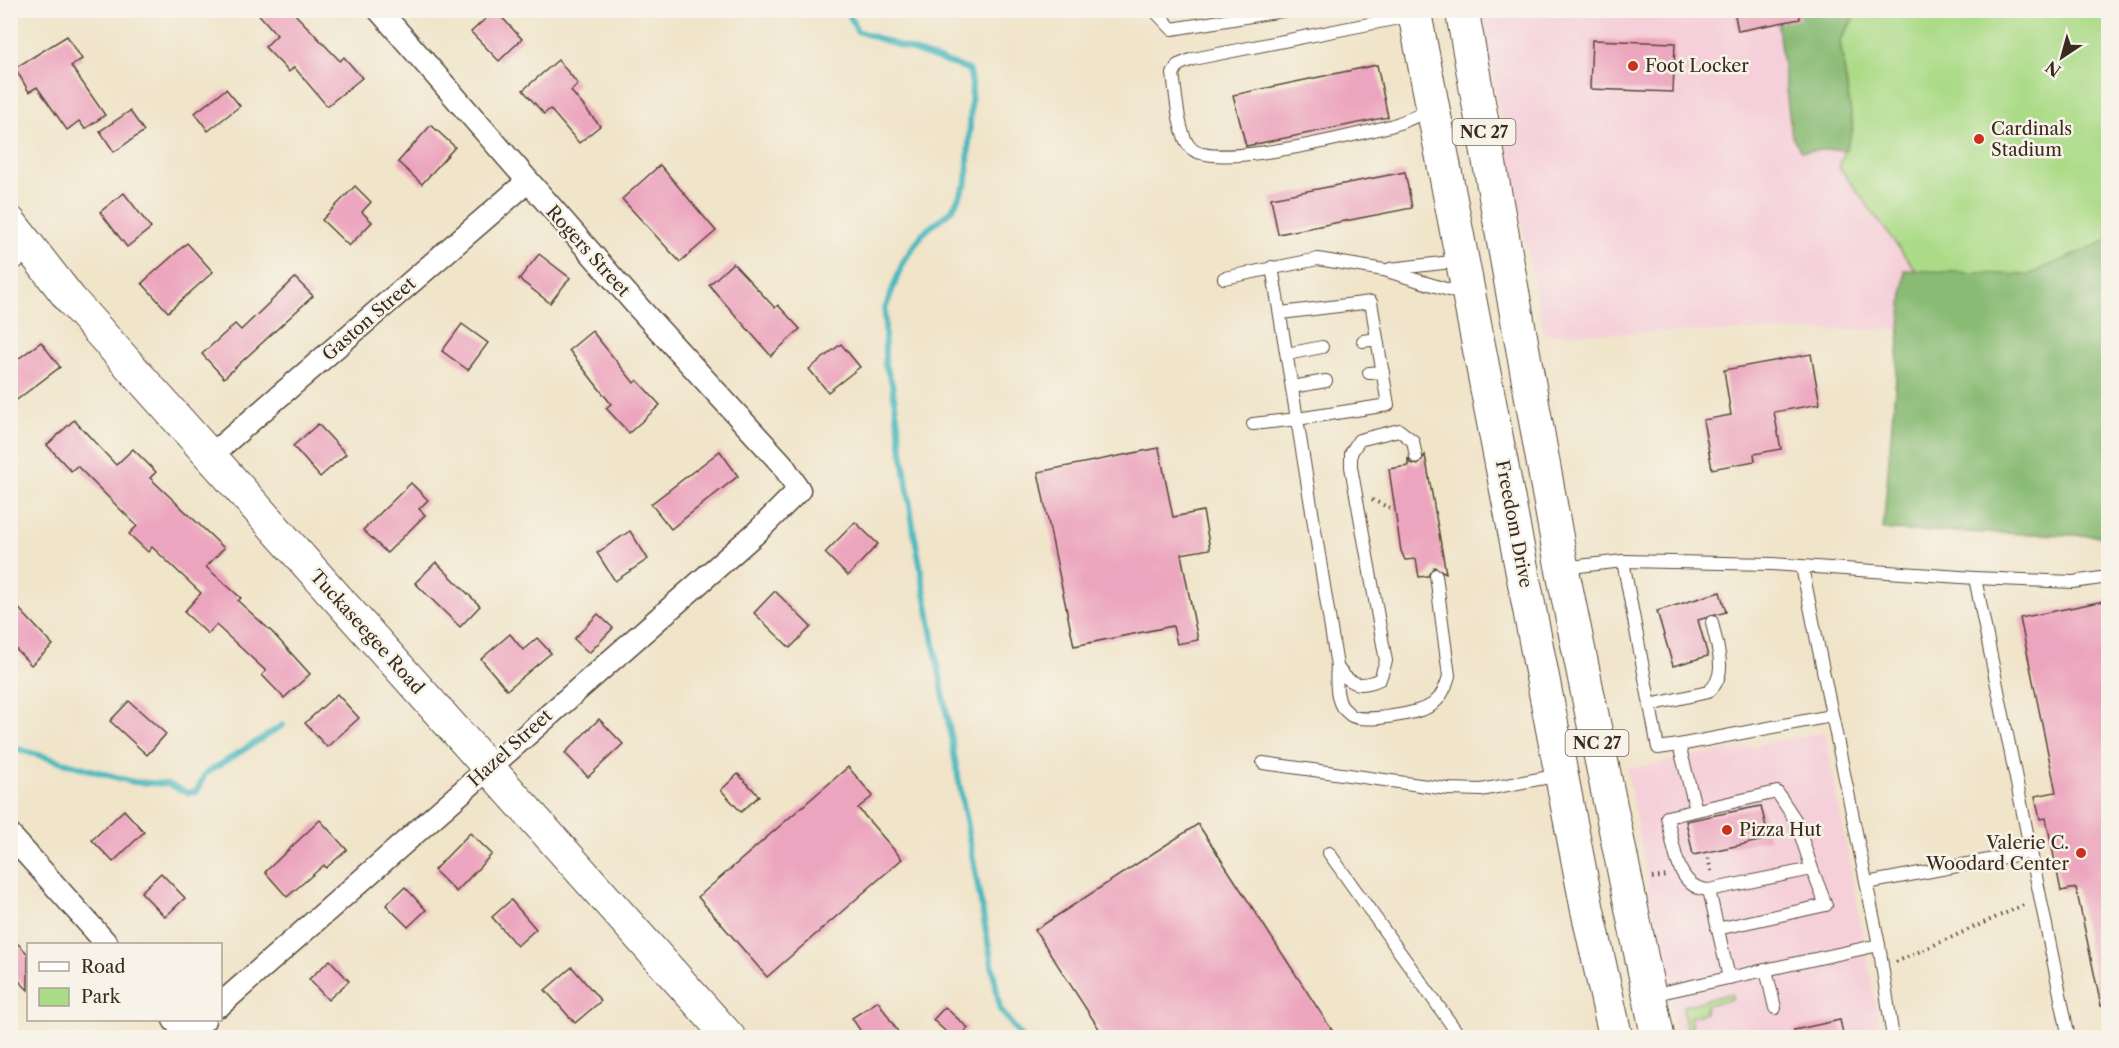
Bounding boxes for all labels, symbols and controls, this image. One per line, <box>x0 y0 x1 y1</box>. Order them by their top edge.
north arrow <box>2032 27 2092 87</box>
place label: Foot Locker <box>1645 55 1749 77</box>
text: N <box>2042 57 2065 81</box>
marker: Foot Locker <box>1626 59 1640 73</box>
place label: Cardinals Stadium <box>1991 118 2072 161</box>
road number: NC 27 <box>1452 119 1516 145</box>
marker: Cardinals Stadium <box>1972 132 1986 146</box>
street label: Rogers Street <box>541 201 635 301</box>
street label: Gaston Street <box>318 272 421 365</box>
street label: Freedom Drive <box>1491 458 1537 590</box>
street label: Tuckaseegee Road <box>305 565 429 699</box>
street label: Hazel Street <box>464 704 557 791</box>
road number: NC 27 <box>1566 730 1628 756</box>
place label: Pizza Hut <box>1739 819 1822 841</box>
marker: Pizza Hut <box>1720 823 1734 837</box>
place label: Valerie C. Woodard Center <box>1925 832 2069 875</box>
marker: Valerie C. Woodard Center <box>2074 846 2088 860</box>
legend <box>27 943 222 1021</box>
text: Road <box>81 956 126 978</box>
text: Park <box>81 986 122 1008</box>

